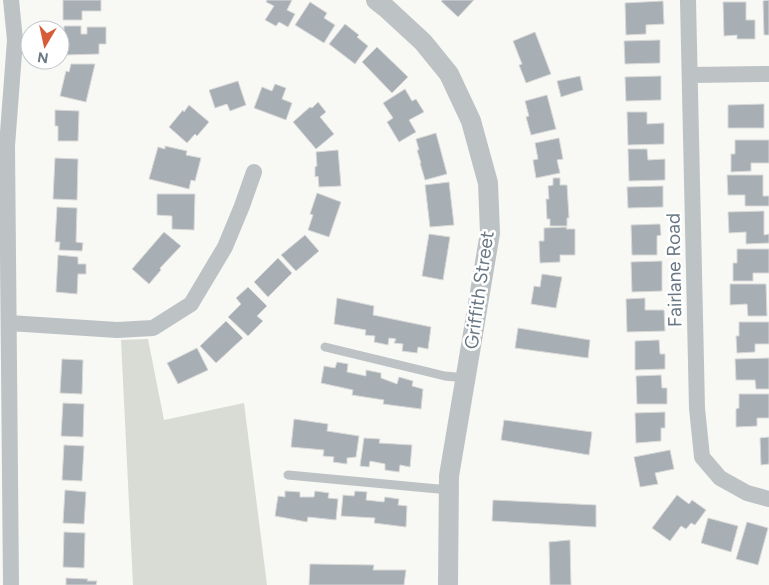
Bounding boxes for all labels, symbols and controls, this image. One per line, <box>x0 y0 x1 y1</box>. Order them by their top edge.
north arrow <box>20 20 70 70</box>
text: N <box>36 48 50 67</box>
street label: Fairlane Road <box>662 213 686 327</box>
street label: Griffith Street <box>459 229 499 351</box>

